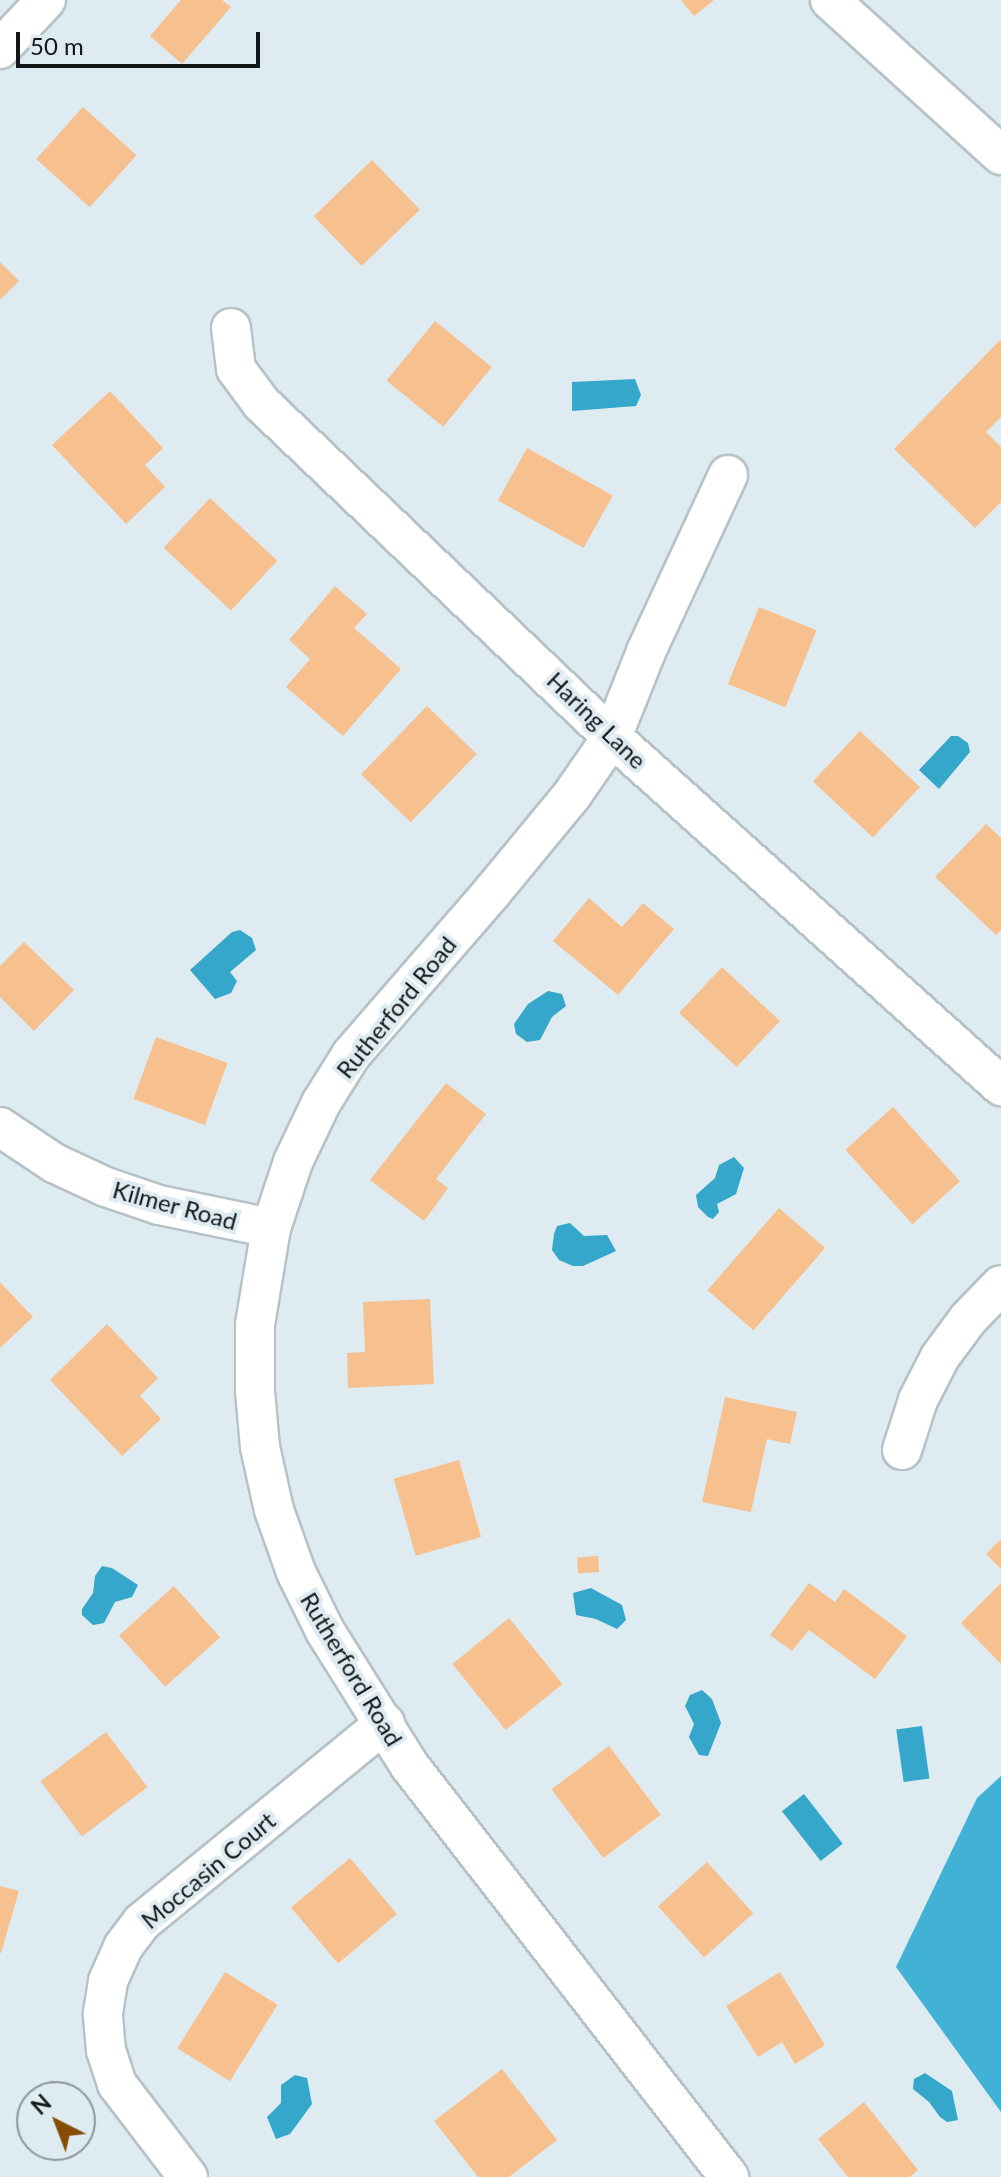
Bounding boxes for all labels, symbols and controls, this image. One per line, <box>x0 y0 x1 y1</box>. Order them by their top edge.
scale bar <box>20 16 264 66</box>
text: 50 m <box>30 31 84 60</box>
street label: Haring Lane <box>541 666 653 774</box>
street label: Rutherford Road <box>330 930 462 1084</box>
street label: Kilmer Road <box>110 1175 240 1235</box>
street label: Rutherford Road <box>295 1587 409 1751</box>
street label: Moccasin Court <box>135 1806 281 1934</box>
north arrow <box>16 2081 96 2161</box>
text: N <box>26 2089 56 2120</box>

